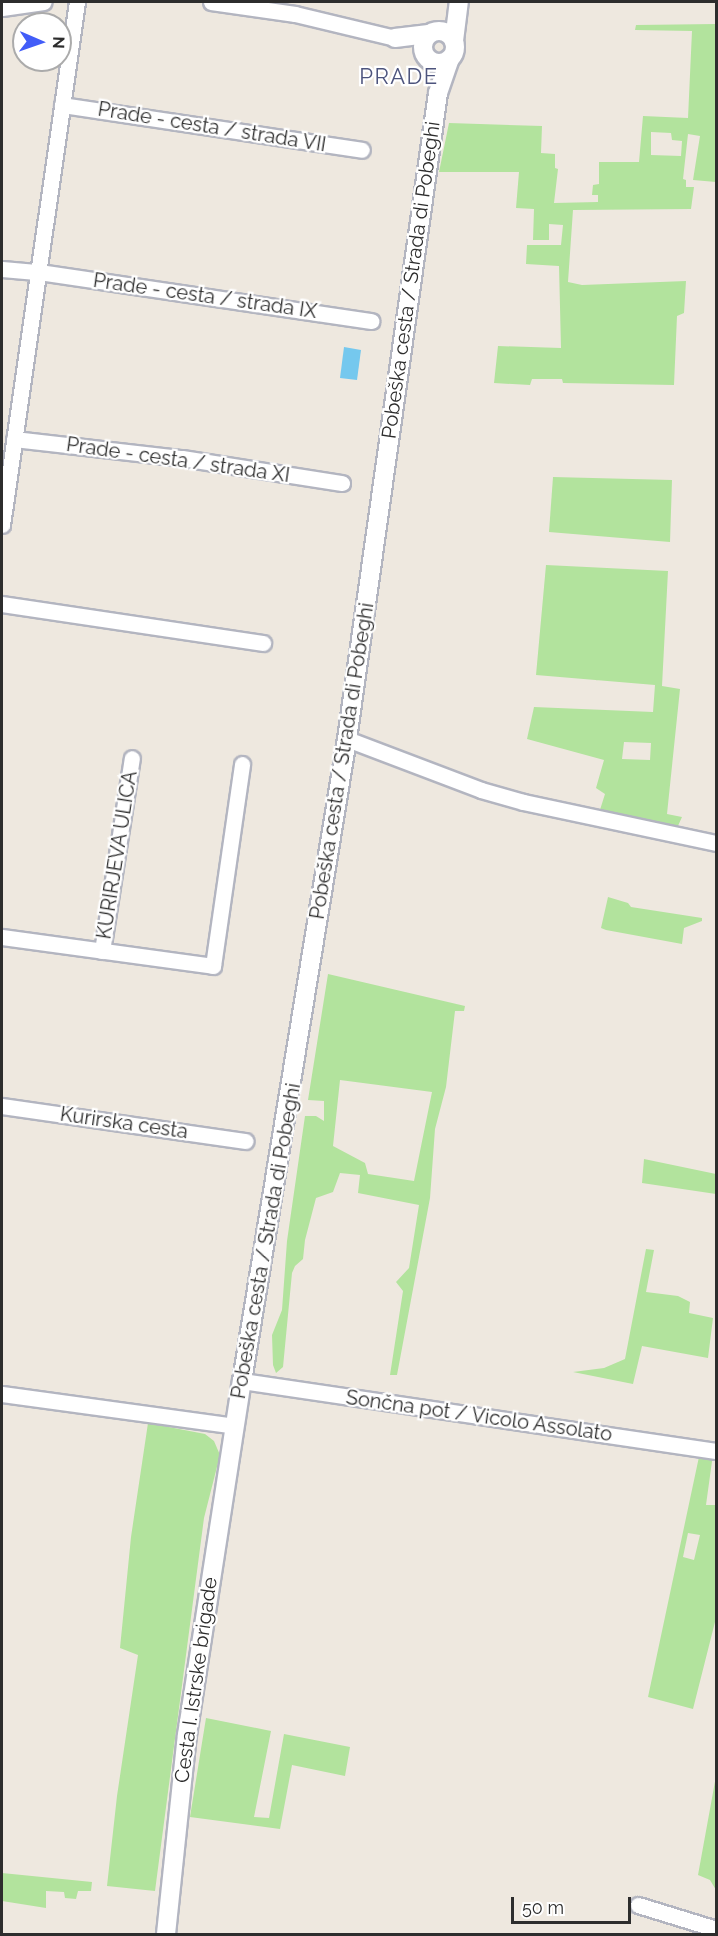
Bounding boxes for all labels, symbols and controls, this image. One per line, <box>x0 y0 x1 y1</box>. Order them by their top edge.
north arrow <box>12 12 72 72</box>
text: N <box>49 36 68 49</box>
district label: PRADE <box>359 64 439 90</box>
street label: Prade - cesta / strada VII <box>96 97 328 157</box>
street label: Pobeška cesta / Strada di Pobeghi <box>377 120 445 440</box>
street label: Prade - cesta / strada IX <box>92 268 318 324</box>
street label: Prade - cesta / strada XI <box>65 432 291 488</box>
street label: Pobeška cesta / Strada di Pobeghi <box>305 601 379 921</box>
street label: KURIRJEVA ULICA <box>92 769 142 941</box>
street label: Pobeška cesta / Strada di Pobeghi <box>226 1081 306 1401</box>
street label: Kurirska cesta <box>59 1102 189 1144</box>
street label: Sončna pot / Vicolo Assolato <box>344 1385 614 1447</box>
street label: Cesta I. Istrske brigade <box>170 1576 222 1784</box>
scale bar <box>514 1885 634 1923</box>
text: 50 m <box>522 1897 564 1918</box>

